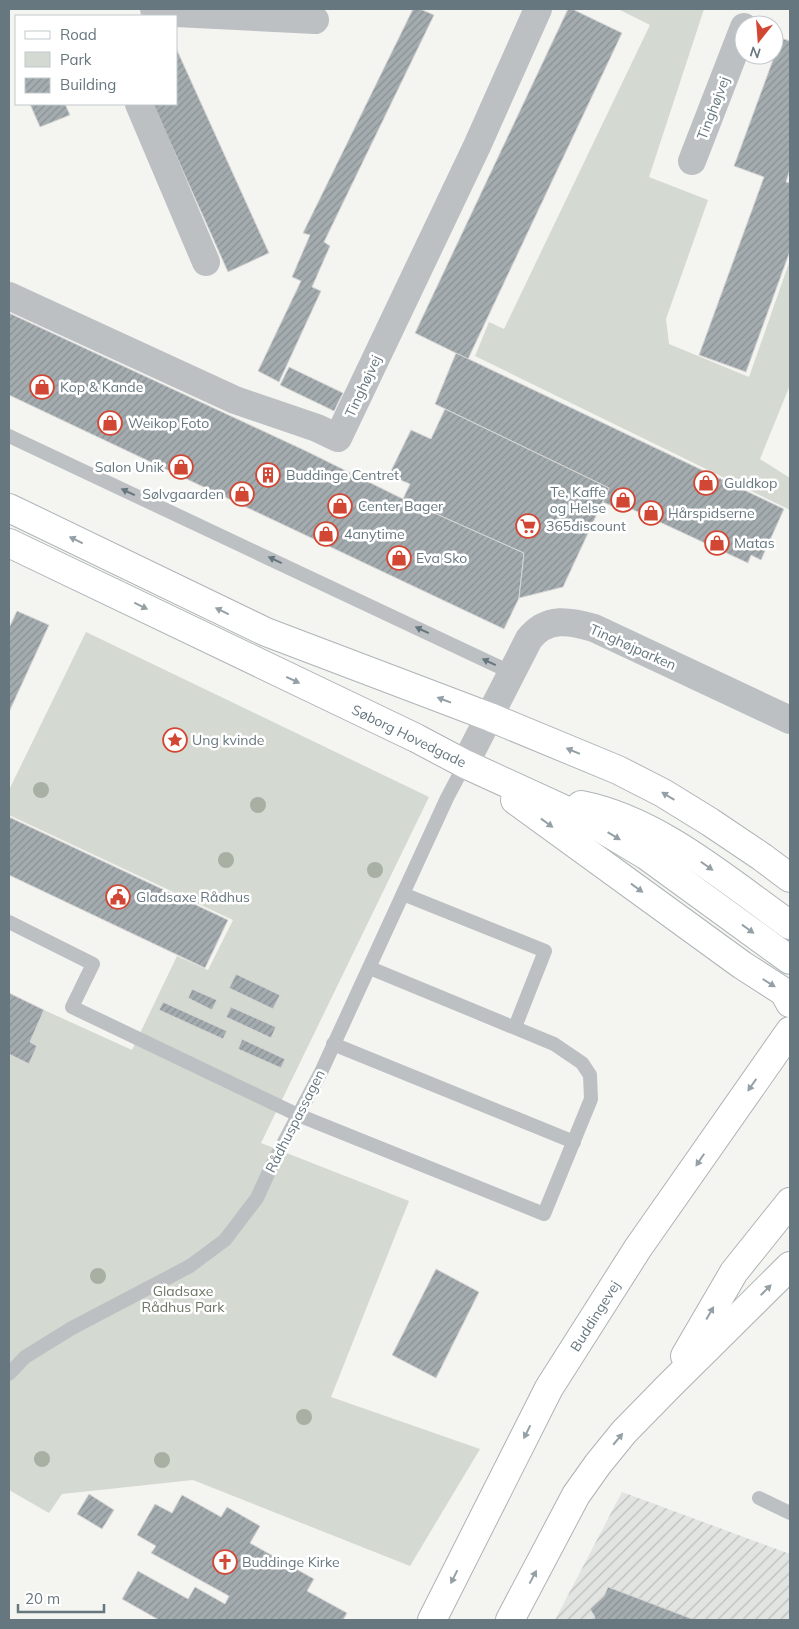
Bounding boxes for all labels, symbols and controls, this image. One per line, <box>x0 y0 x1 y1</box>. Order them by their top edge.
legend <box>15 15 178 105</box>
north arrow <box>734 15 784 65</box>
text: Road <box>60 25 97 44</box>
text: N <box>748 42 763 63</box>
text: Park <box>60 50 92 69</box>
street label: Tinghøjvej <box>693 74 733 142</box>
text: Building <box>60 75 116 94</box>
street label: Tinghøjvej <box>341 352 385 420</box>
shop icon: Kop & Kande <box>29 374 55 400</box>
place label: Kop & Kande <box>60 378 143 396</box>
shop icon: Weikop Foto <box>97 410 123 436</box>
place label: Weikop Foto <box>128 414 209 432</box>
shop icon: Salon Unik <box>168 454 194 480</box>
place label: Salon Unik <box>95 458 165 476</box>
building icon: Buddinge Centret <box>255 462 281 488</box>
place label: Buddinge Centret <box>286 466 399 484</box>
shop icon: Guldkop <box>693 470 719 496</box>
place label: Guldkop <box>724 474 777 492</box>
shop icon: Sølvgaarden <box>229 481 255 507</box>
place label: Te, Kaffe og Helse <box>550 483 606 517</box>
place label: Sølvgaarden <box>142 485 224 503</box>
one-way arrow <box>121 487 135 495</box>
shop icon: Te, Kaffe og Helse <box>610 487 636 513</box>
shop icon: Center Bager <box>327 493 353 519</box>
place label: Center Bager <box>358 497 444 515</box>
shop icon: Hårspidserne <box>638 500 664 526</box>
place label: Hårspidserne <box>668 504 755 522</box>
supermarket icon: 365discount <box>515 513 541 539</box>
place label: 365discount <box>546 517 626 535</box>
shop icon: 4anytime <box>313 521 339 547</box>
place label: 4anytime <box>344 525 405 543</box>
shop icon: Matas <box>704 530 730 556</box>
place label: Matas <box>734 534 775 552</box>
one-way arrow <box>69 536 83 544</box>
shop icon: Eva Sko <box>386 545 412 571</box>
place label: Eva Sko <box>416 549 467 567</box>
one-way arrow <box>268 556 282 564</box>
one-way arrow <box>134 603 148 611</box>
one-way arrow <box>215 606 229 614</box>
street label: Tinghøjparken <box>587 620 679 674</box>
one-way arrow <box>415 626 429 634</box>
one-way arrow <box>482 658 496 666</box>
one-way arrow <box>286 676 300 684</box>
one-way arrow <box>436 696 451 704</box>
street label: Søborg Hovedgade <box>349 701 469 771</box>
place icon: Ung kvinde <box>162 727 188 753</box>
place label: Ung kvinde <box>192 731 265 749</box>
one-way arrow <box>566 746 580 754</box>
one-way arrow <box>662 792 675 801</box>
one-way arrow <box>541 818 554 828</box>
one-way arrow <box>608 832 621 841</box>
one-way arrow <box>700 861 713 871</box>
one-way arrow <box>630 883 644 893</box>
public building icon: Gladsaxe Rådhus <box>105 884 131 910</box>
place label: Gladsaxe Rådhus <box>136 888 250 906</box>
one-way arrow <box>741 923 754 934</box>
one-way arrow <box>762 978 775 988</box>
street label: Rådhuspassagen <box>261 1067 329 1175</box>
one-way arrow <box>747 1078 757 1092</box>
one-way arrow <box>696 1153 705 1166</box>
street label: Buddingevej <box>566 1277 624 1355</box>
park label: Gladsaxe Rådhus Park <box>142 1282 225 1316</box>
one-way arrow <box>759 1284 771 1296</box>
one-way arrow <box>706 1306 714 1321</box>
one-way arrow <box>523 1424 531 1439</box>
one-way arrow <box>612 1434 624 1446</box>
church icon: Buddinge Kirke <box>212 1549 238 1575</box>
place label: Buddinge Kirke <box>242 1553 340 1571</box>
one-way arrow <box>450 1569 458 1584</box>
one-way arrow <box>529 1570 537 1584</box>
scale bar <box>18 1582 104 1614</box>
text: 20 m <box>25 1589 60 1608</box>

